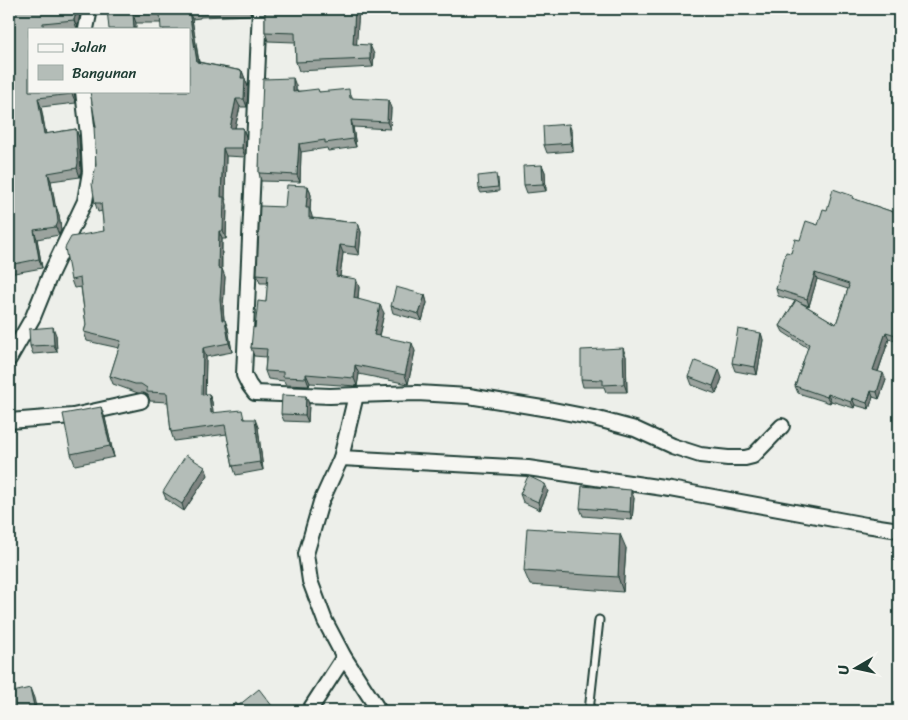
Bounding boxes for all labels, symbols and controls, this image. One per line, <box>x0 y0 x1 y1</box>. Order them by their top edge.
legend <box>28 28 190 92</box>
text: Jalan <box>71 34 106 60</box>
text: Bangunan <box>72 60 136 86</box>
north arrow <box>830 642 880 692</box>
text: U <box>830 663 857 676</box>

